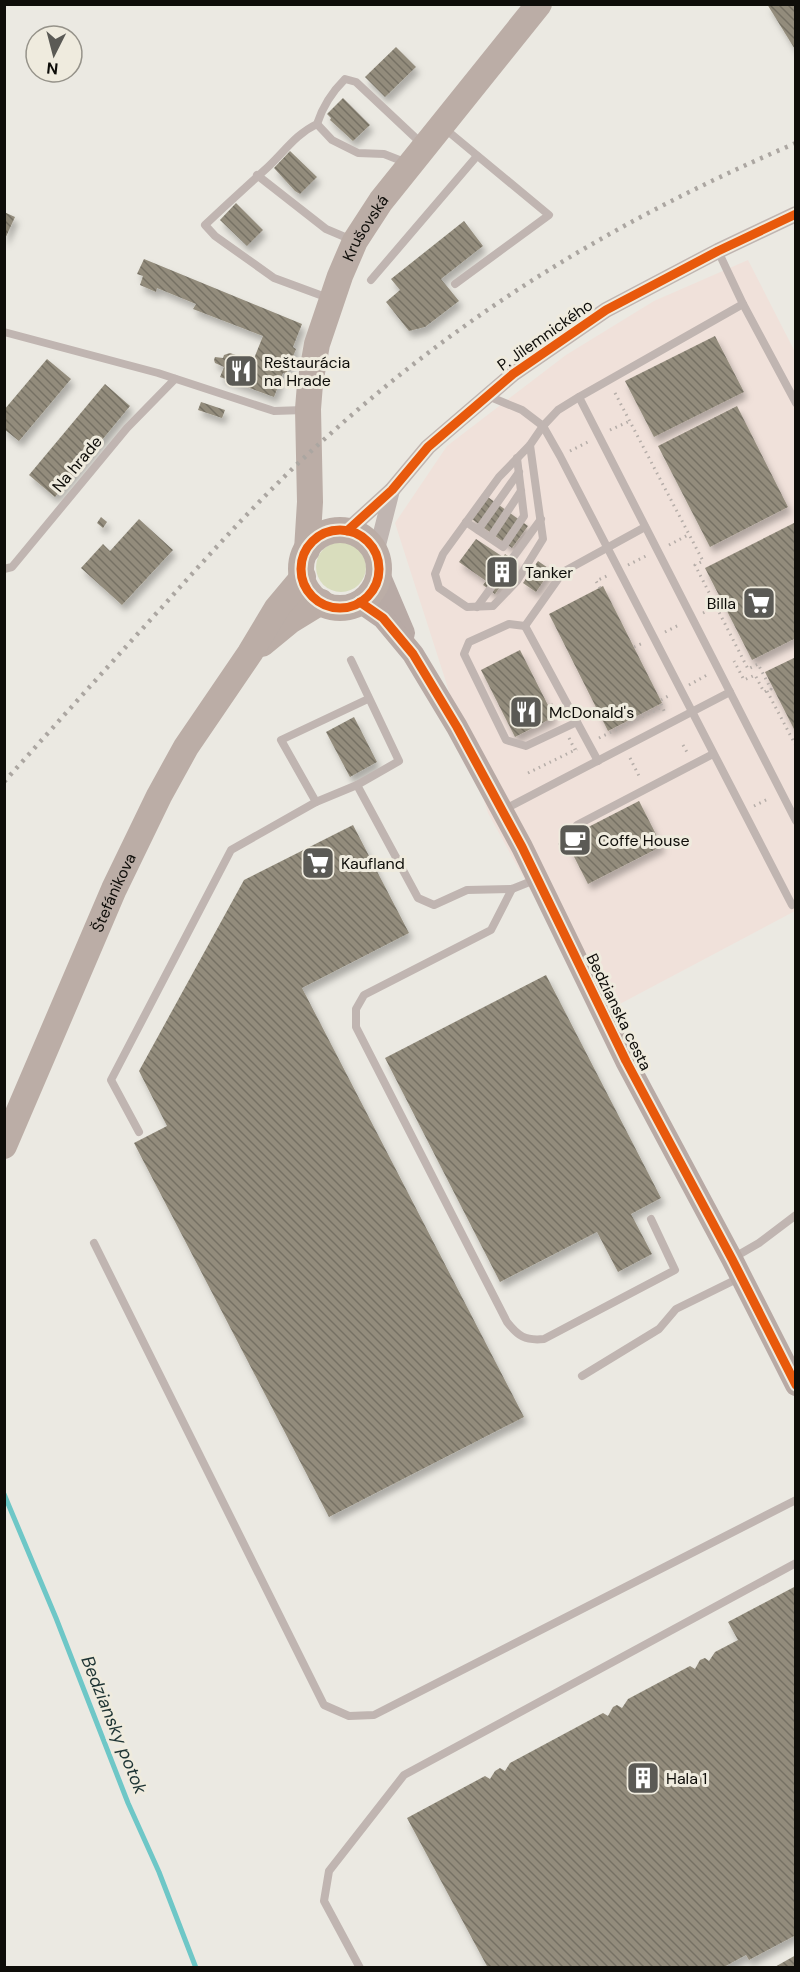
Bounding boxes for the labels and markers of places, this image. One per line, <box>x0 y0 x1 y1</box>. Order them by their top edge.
place label: Reštaurácia na Hrade <box>264 352 350 391</box>
restaurant icon: Reštaurácia na Hrade <box>223 353 259 389</box>
building icon: Tanker <box>484 554 520 590</box>
place label: Tanker <box>525 562 573 583</box>
supermarket icon: Billa <box>741 585 777 621</box>
place label: Billa <box>707 593 736 614</box>
restaurant icon: McDonald's <box>508 694 544 730</box>
place label: McDonald's <box>549 702 634 723</box>
cafe icon: Coffe House <box>557 822 593 858</box>
place label: Coffe House <box>598 830 690 851</box>
supermarket icon: Kaufland <box>300 845 336 881</box>
place label: Kaufland <box>341 853 405 874</box>
building icon: Hala 1 <box>625 1760 661 1796</box>
place label: Hala 1 <box>666 1768 707 1789</box>

